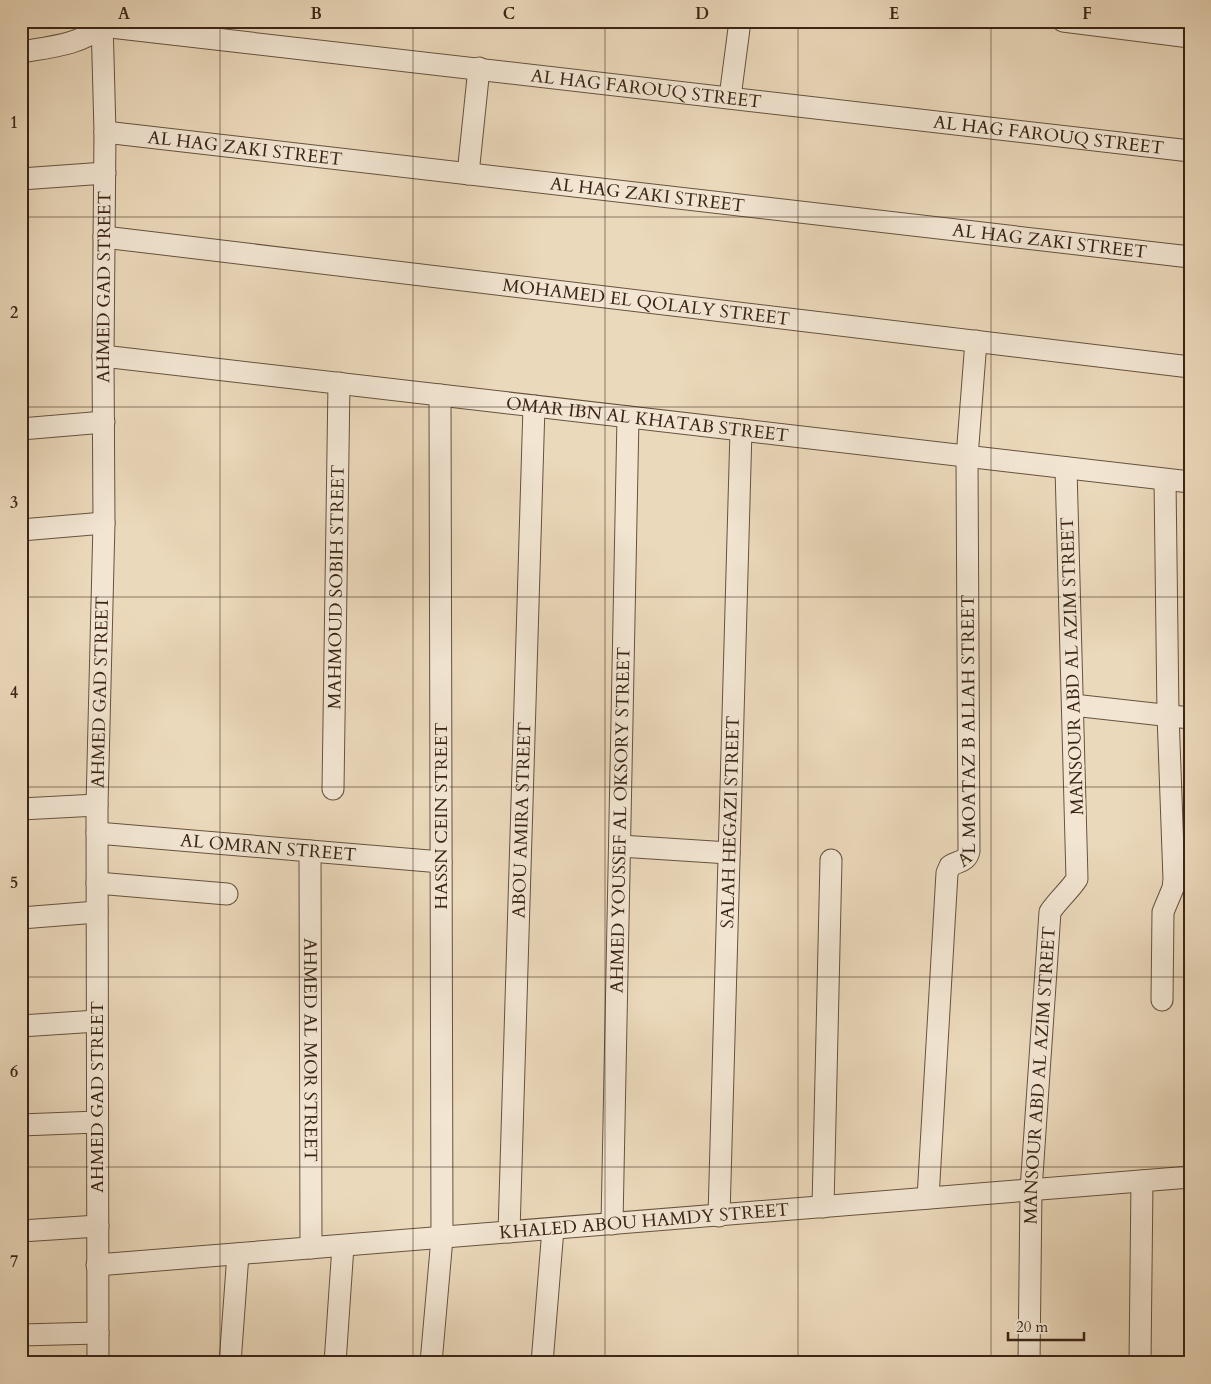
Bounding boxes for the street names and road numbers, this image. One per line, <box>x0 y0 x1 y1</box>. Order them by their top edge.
street label: AL HAG FAROUQ STREET <box>530 63 763 115</box>
street label: AL HAG FAROUQ STREET <box>932 110 1165 161</box>
street label: AL HAG ZAKI STREET <box>146 125 344 172</box>
street label: AL HAG ZAKI STREET <box>549 171 746 219</box>
street label: AHMED GAD STREET <box>91 191 117 383</box>
street label: AL HAG ZAKI STREET <box>951 218 1148 265</box>
street label: MOHAMED EL QOLALY STREET <box>501 273 791 332</box>
street label: OMAR IBN AL KHATAB STREET <box>505 391 790 448</box>
street label: MAHMOUD SOBIH STREET <box>322 465 351 709</box>
street label: MANSOUR ABD AL AZIM STREET <box>1055 516 1090 816</box>
street label: AL MOATAZ B ALLAH STREET <box>952 595 982 873</box>
street label: AHMED GAD STREET <box>85 596 115 788</box>
street label: AHMED YOUSSEF AL OKSORY STREET <box>605 647 636 993</box>
street label: SALAH HEGAZI STREET <box>715 716 746 929</box>
street label: HASSN CEIN STREET <box>429 722 454 910</box>
street label: ABOU AMIRA STREET <box>506 722 537 919</box>
street label: AL OMRAN STREET <box>179 828 357 868</box>
street label: MANSOUR ABD AL AZIM STREET <box>1019 926 1062 1224</box>
street label: AHMED AL MOR STREET <box>297 938 323 1162</box>
street label: AHMED GAD STREET <box>85 1001 110 1193</box>
street label: KHALED ABOU HAMDY STREET <box>498 1197 790 1246</box>

